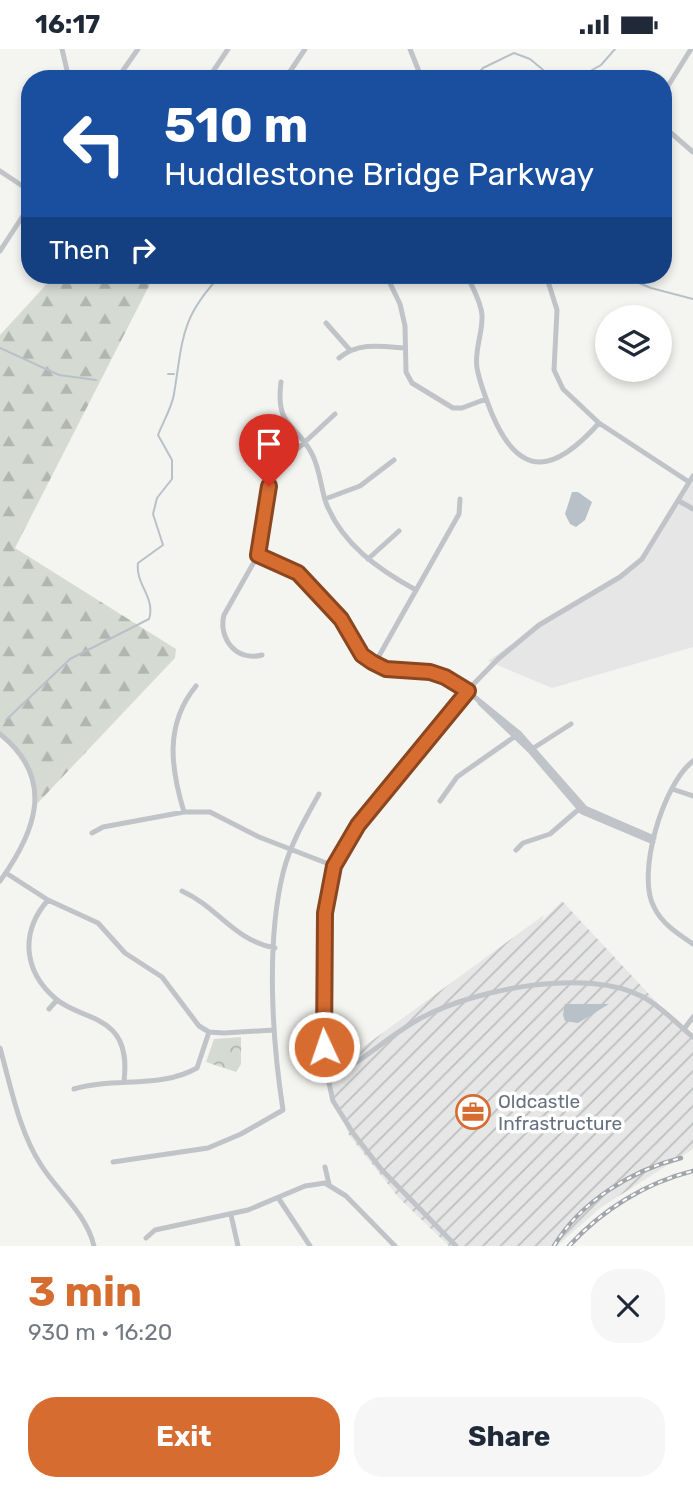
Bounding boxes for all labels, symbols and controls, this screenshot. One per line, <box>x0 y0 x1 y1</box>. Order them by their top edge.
text: 16:17 <box>35 9 100 40</box>
text: 510 m <box>164 96 308 154</box>
icon: left <box>49 98 140 189</box>
text: Huddlestone Bridge Parkway <box>164 155 594 193</box>
icon: right <box>124 231 162 269</box>
text: Then <box>49 235 110 266</box>
map controls <box>595 305 672 382</box>
button: layers <box>595 305 672 382</box>
pin <box>239 414 299 486</box>
icon: arrive <box>250 425 288 463</box>
position arrow <box>287 1010 361 1084</box>
place label: Oldcastle Infrastructure <box>498 1090 622 1135</box>
office icon: Oldcastle Infrastructure <box>454 1093 492 1131</box>
text: 3 min <box>28 1267 142 1317</box>
button: close <box>591 1269 665 1343</box>
text: 930 m · 16:20 <box>28 1318 172 1346</box>
button: Exit <box>28 1397 340 1477</box>
button: Share <box>354 1397 665 1477</box>

